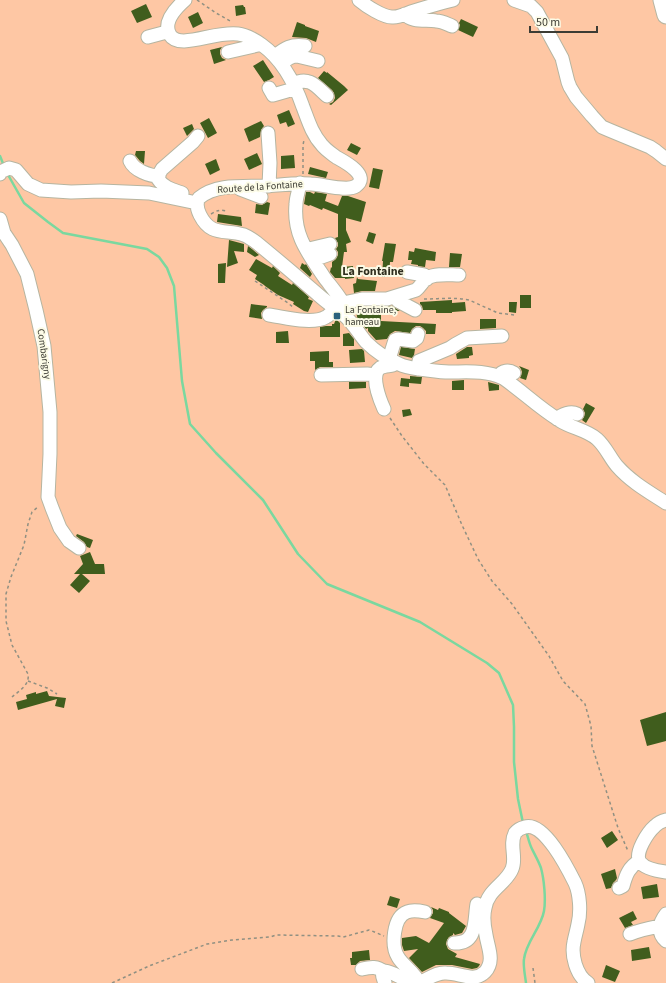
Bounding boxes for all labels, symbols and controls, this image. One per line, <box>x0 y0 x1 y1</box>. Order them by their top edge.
scale bar <box>530 8 597 34</box>
text: 50 m <box>536 14 560 31</box>
street label: Route de la Fontaine <box>217 177 303 197</box>
district label: La Fontaine <box>342 263 404 280</box>
place label: La Fontaine, hameau <box>345 303 396 329</box>
marker: La Fontaine, hameau <box>332 311 342 321</box>
street label: Combarigny <box>34 328 55 381</box>

